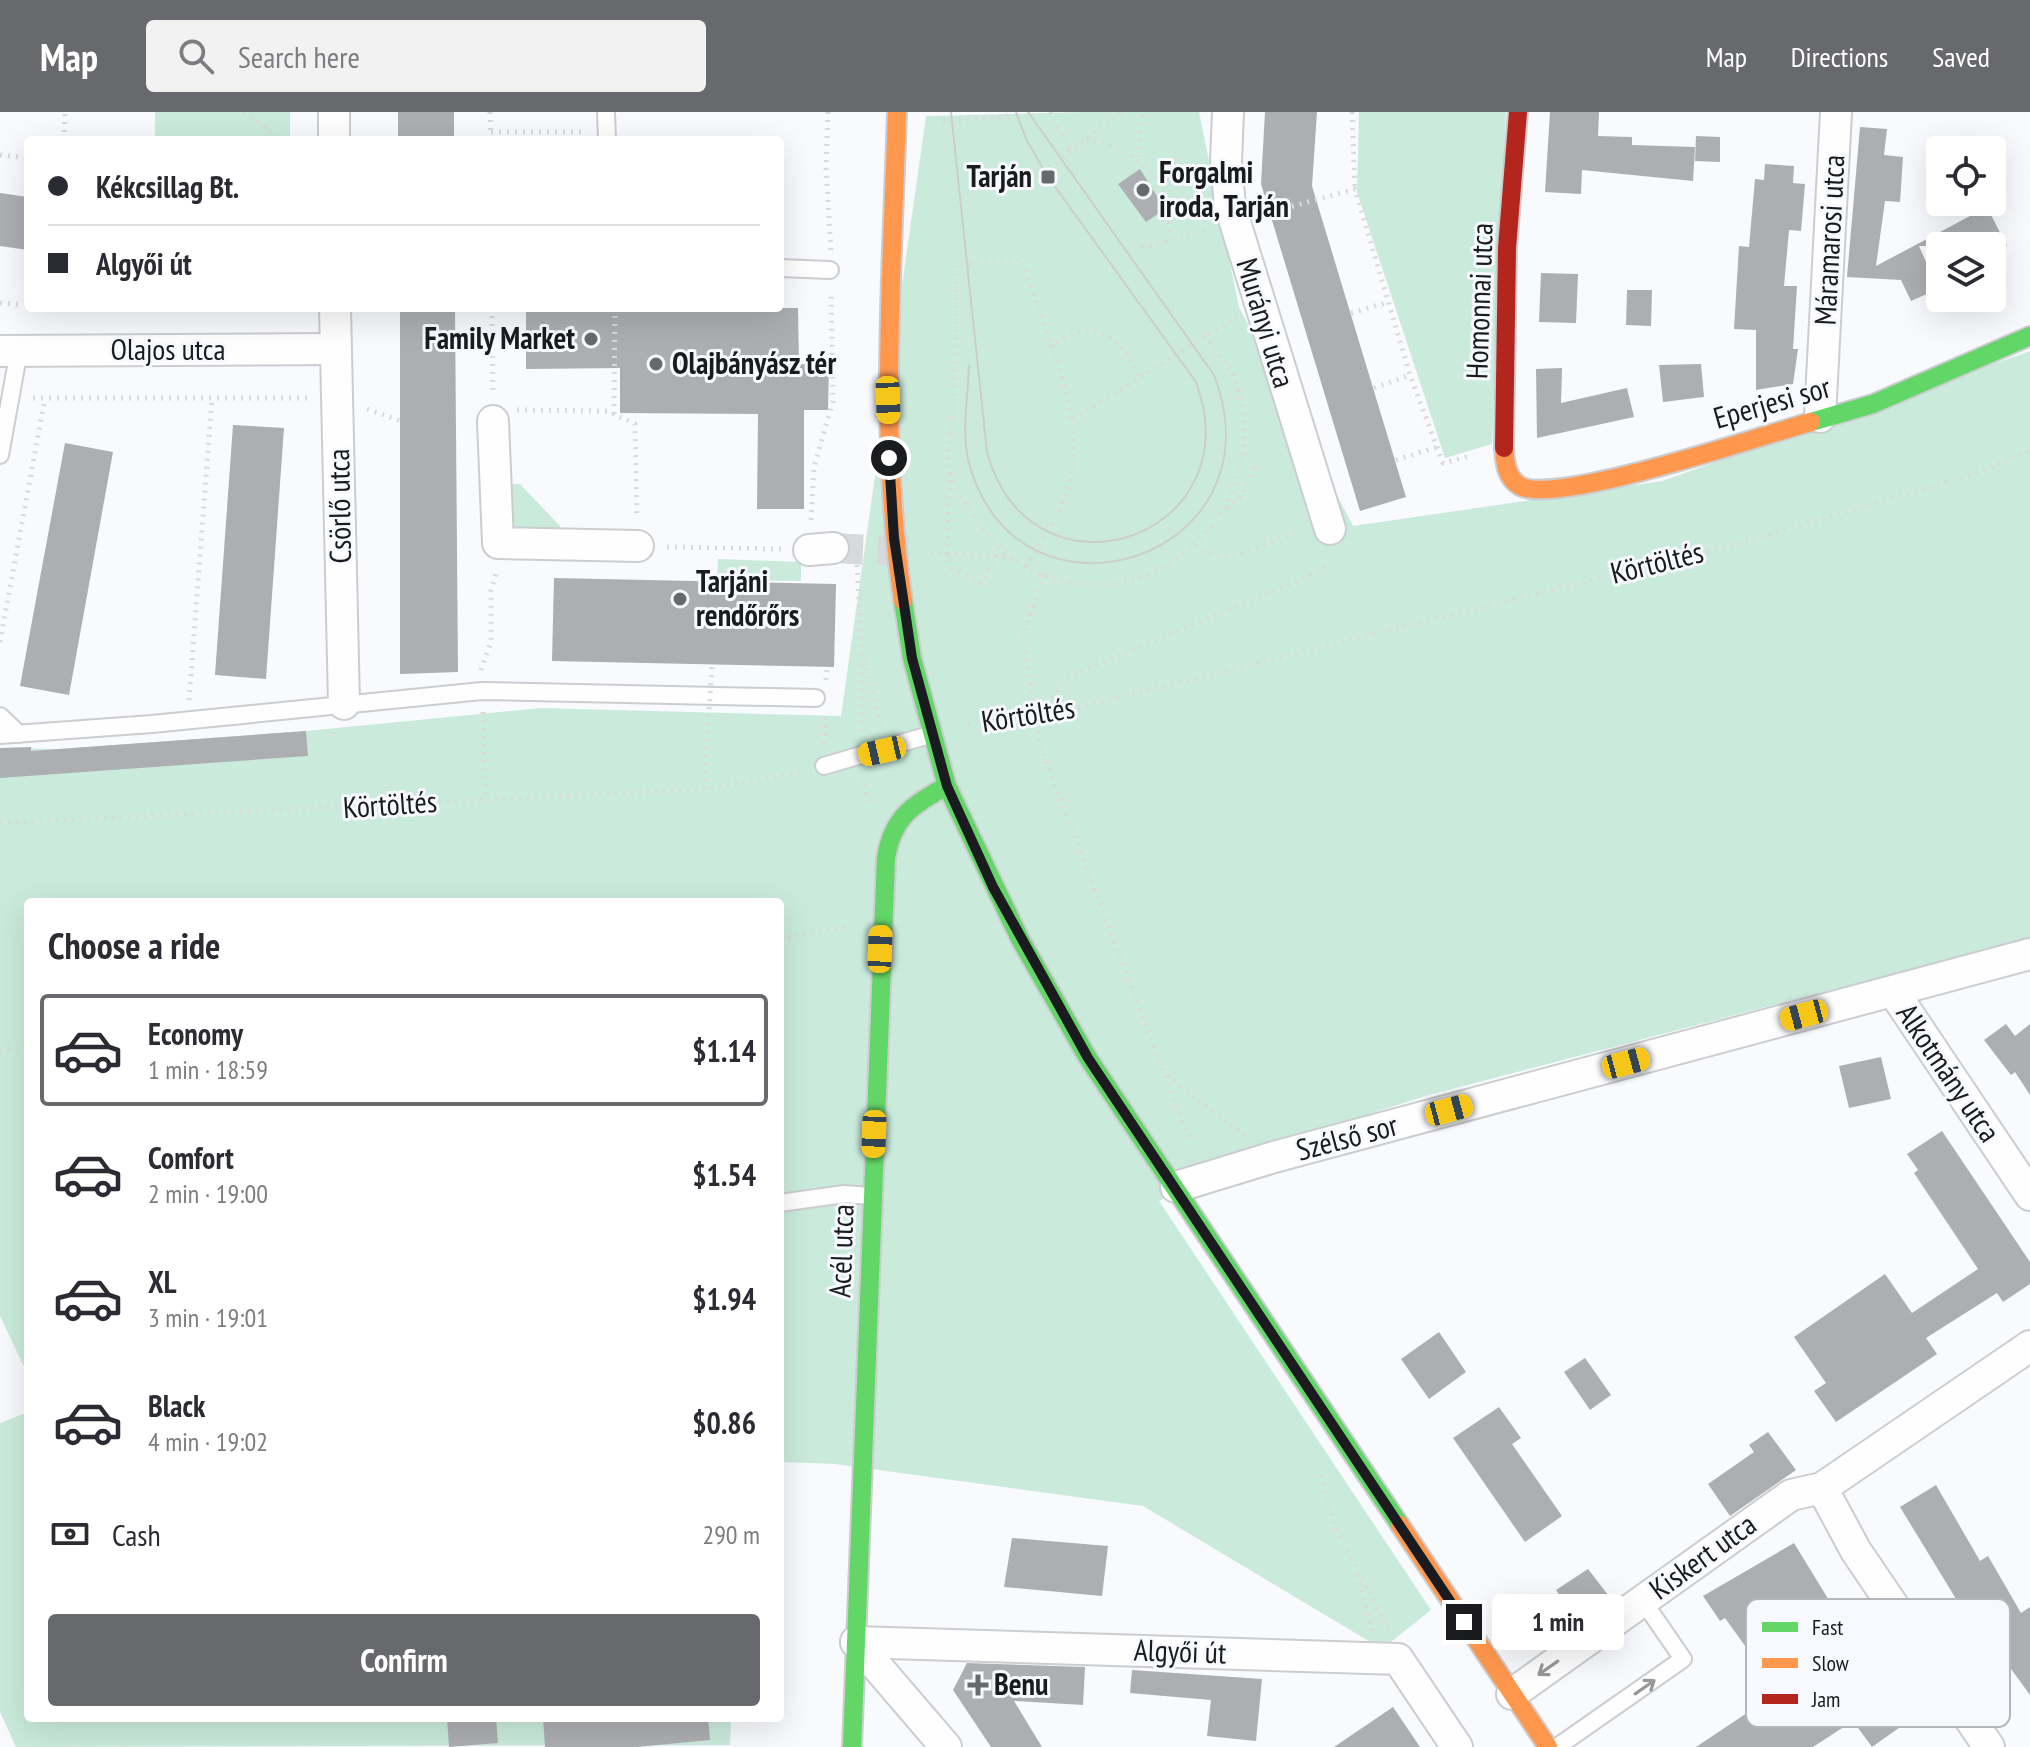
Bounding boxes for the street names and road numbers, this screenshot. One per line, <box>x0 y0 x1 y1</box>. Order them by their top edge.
street label: Máramarosi utca <box>1805 154 1852 326</box>
street label: Homonnai utca <box>1456 222 1501 380</box>
street label: Murányi utca <box>1228 253 1305 392</box>
street label: Olajos utca <box>110 329 226 368</box>
street label: Eperjesi sor <box>1709 366 1835 437</box>
street label: Csörlő utca <box>318 448 359 564</box>
street label: Körtöltés <box>1606 531 1707 592</box>
street label: Körtöltés <box>978 687 1077 740</box>
street label: Körtöltés <box>342 781 438 826</box>
street label: Alkotmány utca <box>1889 995 2010 1149</box>
street label: Szélső sor <box>1292 1104 1402 1169</box>
street label: Acél utca <box>819 1204 862 1298</box>
street label: Kiskert utca <box>1641 1504 1763 1608</box>
street label: Algyői út <box>1133 1629 1228 1672</box>

